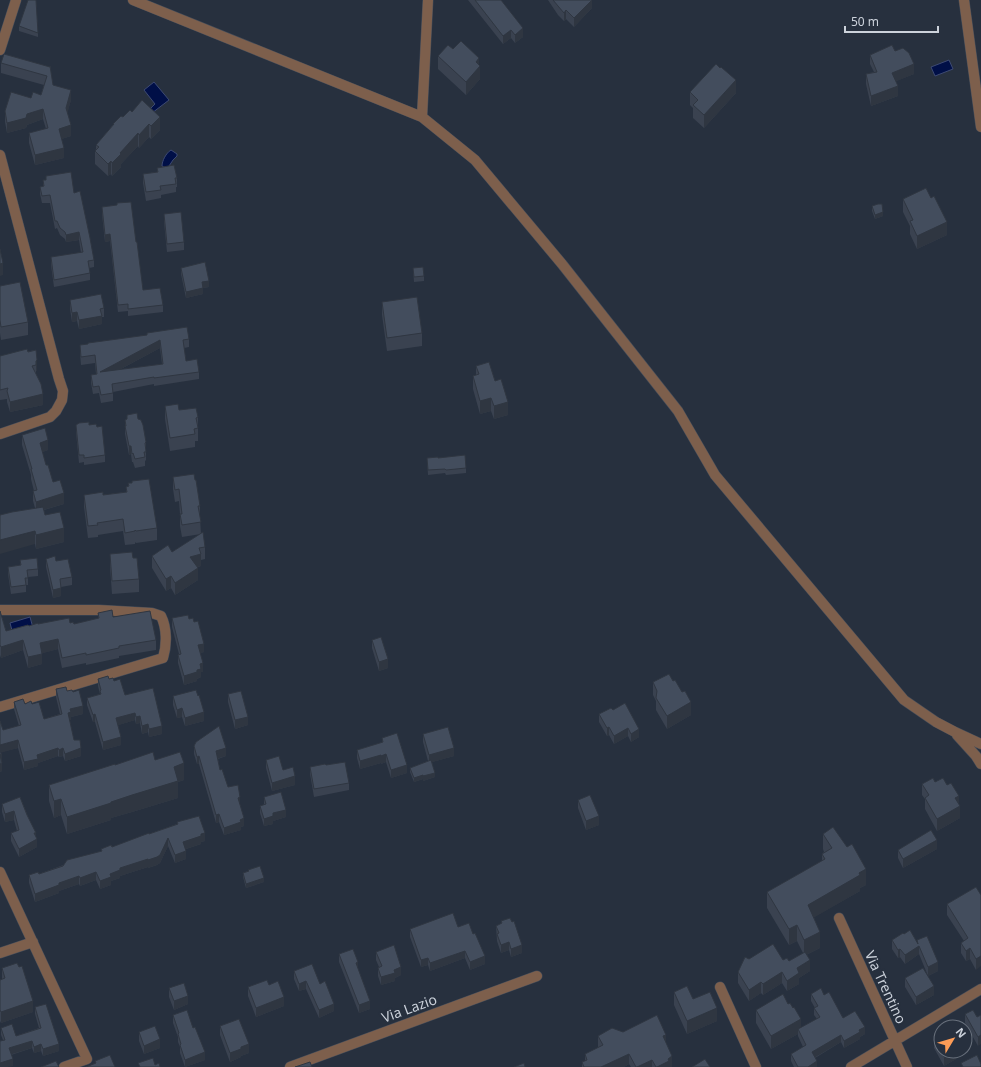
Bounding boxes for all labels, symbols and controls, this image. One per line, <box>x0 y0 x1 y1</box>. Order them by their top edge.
scale bar <box>845 8 938 34</box>
text: 50 m <box>851 13 879 30</box>
street label: Via Trentino <box>861 947 911 1027</box>
street label: Via Lazio <box>379 989 439 1027</box>
north arrow <box>933 1019 973 1059</box>
text: N <box>953 1024 970 1041</box>

